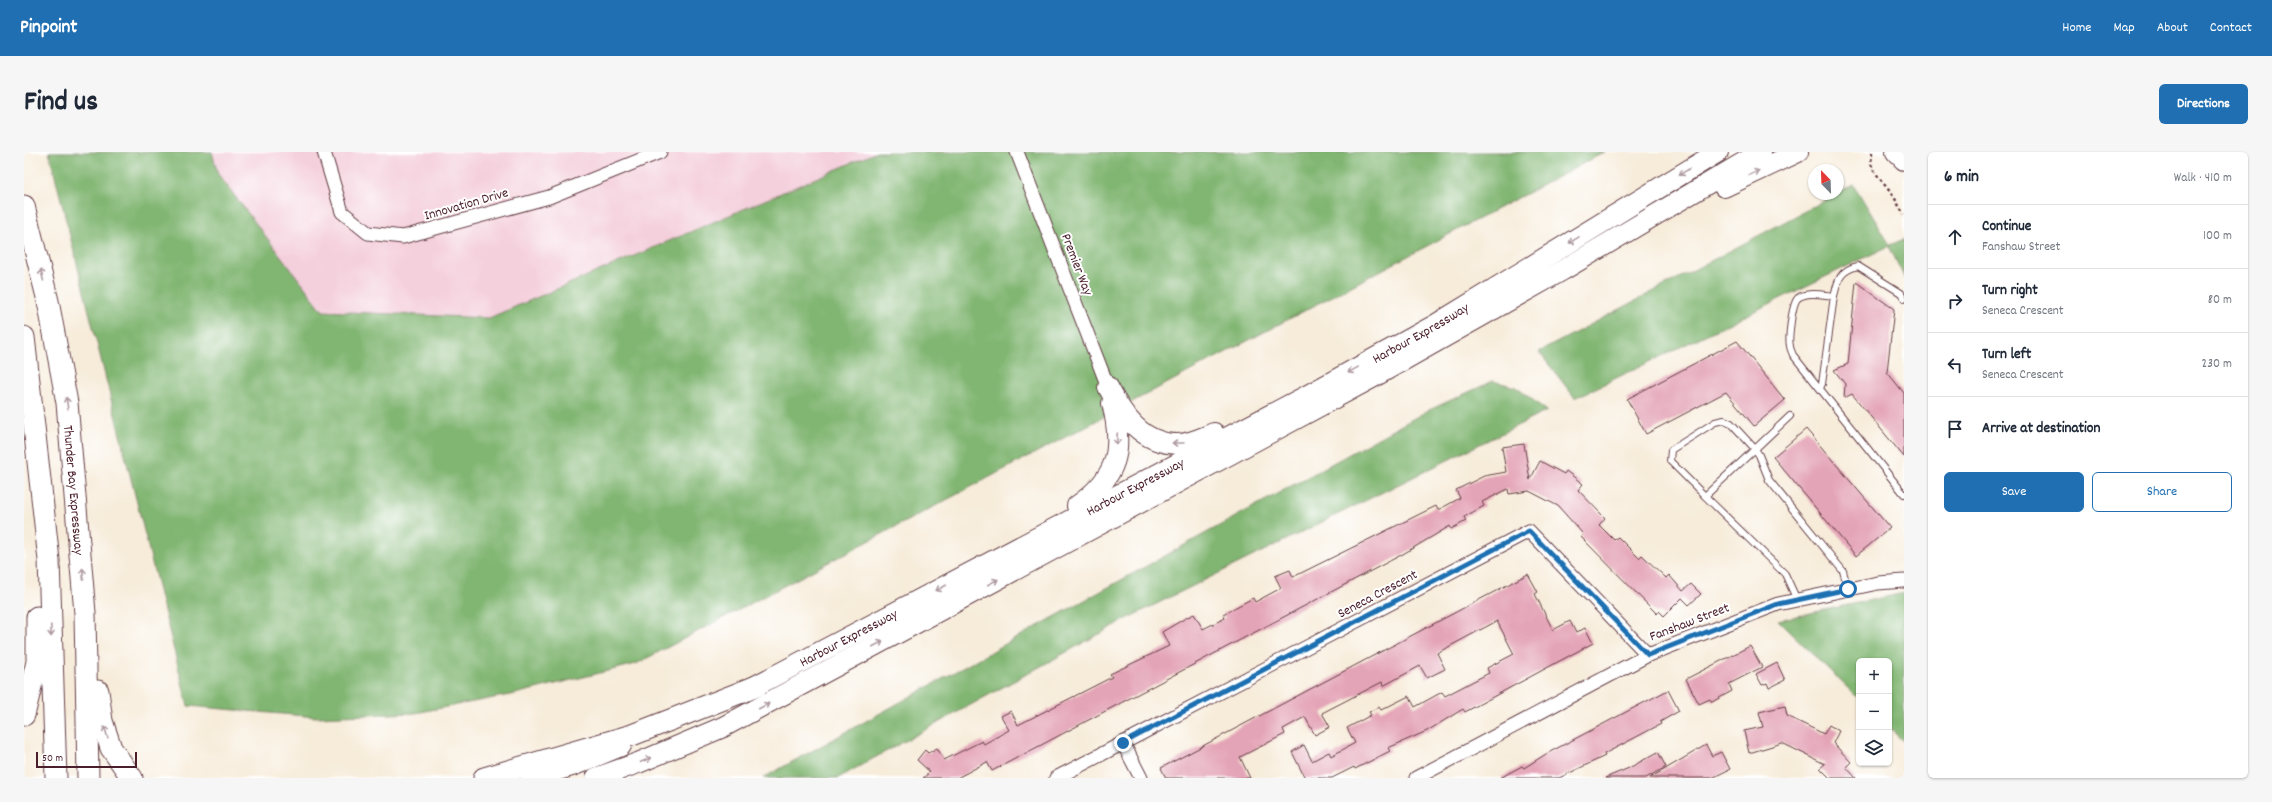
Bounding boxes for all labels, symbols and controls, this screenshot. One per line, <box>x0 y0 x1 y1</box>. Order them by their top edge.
text: Pinpoint <box>20 15 77 42</box>
text: Home <box>2062 18 2091 38</box>
text: Map <box>2113 18 2135 38</box>
text: About <box>2157 18 2188 38</box>
text: Contact <box>2210 18 2252 38</box>
text: Find us <box>24 84 98 124</box>
button: Directions <box>2159 84 2248 124</box>
north arrow <box>1808 164 1844 200</box>
text: 6 min <box>1944 166 1979 190</box>
one-way arrow <box>1678 169 1690 177</box>
one-way arrow <box>1748 169 1760 176</box>
text: Walk · 410 m <box>2174 169 2232 188</box>
street label: Innovation Drive <box>422 183 511 226</box>
text: Continue <box>1982 216 2031 238</box>
icon: ahead <box>1944 226 1966 248</box>
text: 100 m <box>2203 227 2232 246</box>
street label: Premier Way <box>1055 231 1097 299</box>
one-way arrow <box>1568 237 1580 245</box>
text: Fanshaw Street <box>1982 238 2060 257</box>
one-way arrow <box>37 269 45 282</box>
text: Turn right <box>1982 280 2038 302</box>
icon: right <box>1944 290 1966 312</box>
text: 80 m <box>2208 291 2232 310</box>
street label: Harbour Expressway <box>1369 298 1473 370</box>
text: Seneca Crescent <box>1982 302 2064 321</box>
text: Turn left <box>1982 344 2031 366</box>
icon: left <box>1944 354 1966 376</box>
text: 230 m <box>2202 355 2232 374</box>
text: Seneca Crescent <box>1982 366 2064 385</box>
one-way arrow <box>1347 367 1359 374</box>
one-way arrow <box>63 397 71 410</box>
icon: arrive <box>1944 418 1966 440</box>
text: Arrive at destination <box>1982 418 2100 440</box>
street label: Thunder Bay Expressway <box>57 424 88 556</box>
one-way arrow <box>1114 432 1121 445</box>
one-way arrow <box>1172 439 1185 447</box>
street label: Harbour Expressway <box>1083 454 1189 522</box>
button: Save <box>1944 472 2084 512</box>
button: Share <box>2092 472 2232 512</box>
street label: Seneca Crescent <box>1334 565 1421 624</box>
one-way arrow <box>79 568 86 581</box>
one-way arrow <box>987 578 999 586</box>
route start <box>1839 580 1857 598</box>
one-way arrow <box>935 585 947 593</box>
street label: Fanshaw Street <box>1647 598 1733 647</box>
street label: Harbour Expressway <box>797 605 902 673</box>
one-way arrow <box>47 624 55 637</box>
one-way arrow <box>872 640 884 647</box>
map controls <box>1856 658 1892 766</box>
button: + <box>1856 658 1892 694</box>
button: − <box>1856 694 1892 730</box>
one-way arrow <box>758 701 770 709</box>
one-way arrow <box>102 726 109 739</box>
button: layers <box>1856 730 1892 766</box>
route end <box>1114 734 1132 752</box>
scale bar <box>36 750 137 769</box>
text: 50 m <box>42 751 63 767</box>
one-way arrow <box>639 755 651 763</box>

